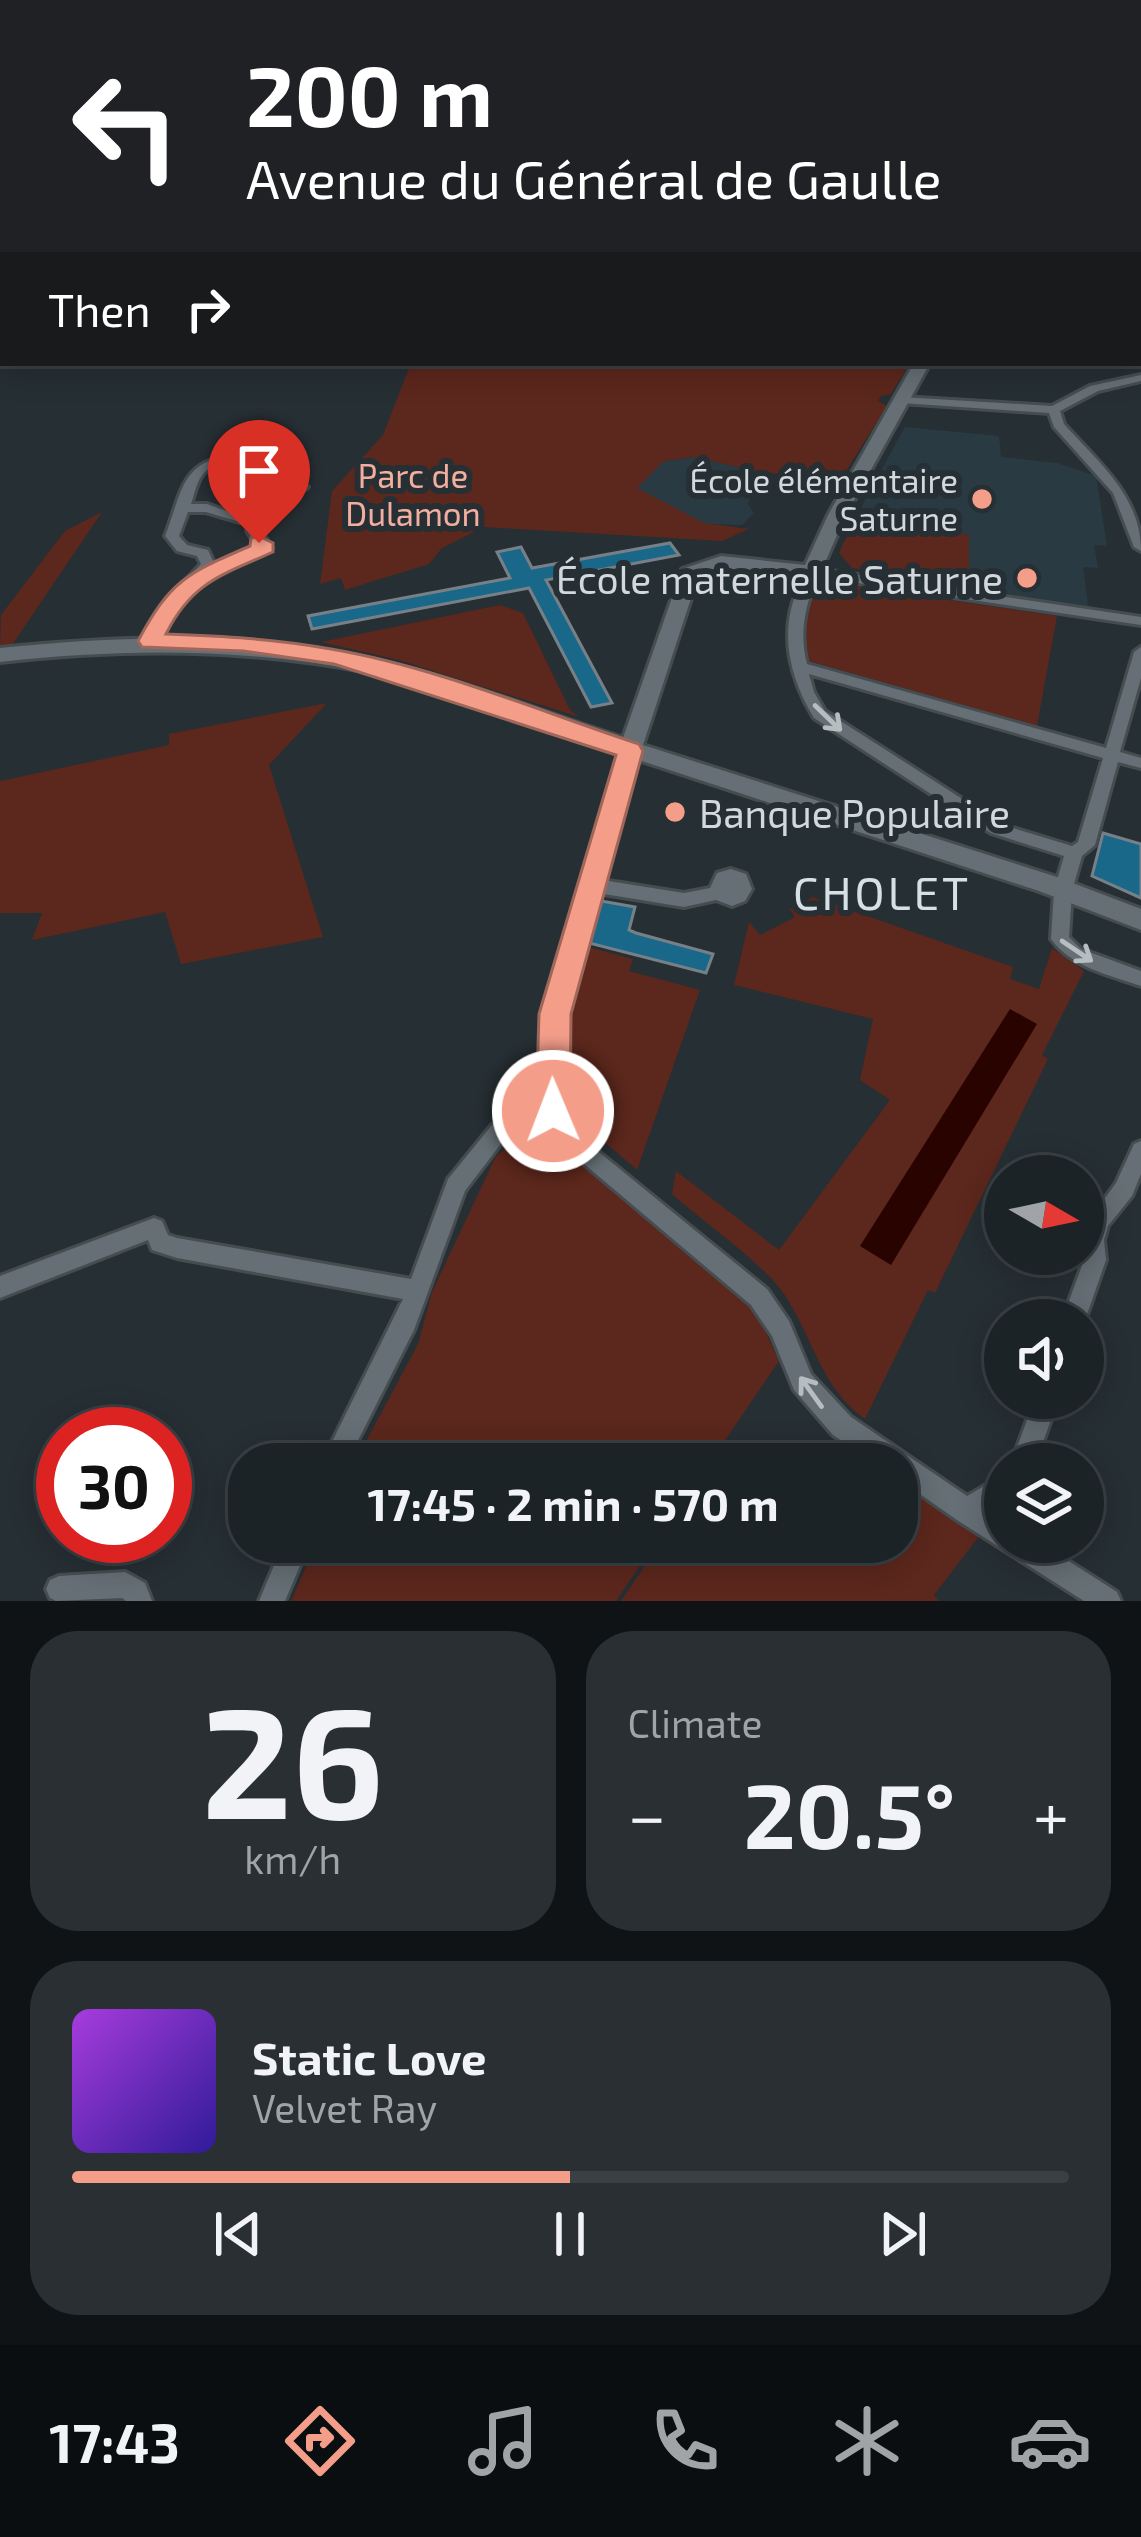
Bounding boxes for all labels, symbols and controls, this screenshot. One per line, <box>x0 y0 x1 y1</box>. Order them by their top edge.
text: 200 m <box>246 43 493 144</box>
icon: left <box>48 48 204 204</box>
text: Avenue du Général de Gaulle <box>246 145 941 210</box>
icon: right <box>175 276 241 342</box>
text: Then <box>48 282 151 336</box>
pin <box>208 420 310 543</box>
icon: arrive <box>226 438 292 504</box>
park label: Parc de Dulamon <box>345 455 481 533</box>
place label: École élémentaire Saturne <box>690 460 958 538</box>
marker: École élémentaire Saturne <box>969 486 995 512</box>
place label: École maternelle Saturne <box>556 555 1003 602</box>
marker: École maternelle Saturne <box>1014 565 1040 591</box>
one-way arrow <box>812 702 842 732</box>
place label: Banque Populaire <box>699 789 1010 836</box>
marker: Banque Populaire <box>662 799 688 825</box>
district label: CHOLET <box>793 865 971 919</box>
one-way arrow <box>1060 938 1093 963</box>
position arrow <box>490 1048 616 1174</box>
north arrow <box>984 1155 1104 1275</box>
map controls <box>984 1155 1104 1563</box>
button: sound <box>984 1299 1104 1419</box>
one-way arrow <box>799 1376 825 1408</box>
speed limit sign: 30 <box>36 1407 192 1563</box>
button: layers <box>984 1443 1104 1563</box>
text: 17:45 · 2 min · 570 m <box>367 1476 779 1530</box>
text: 26 <box>201 1663 384 1850</box>
text: Climate <box>628 1699 762 1746</box>
text: 20.5° <box>744 1759 955 1867</box>
text: − <box>628 1774 666 1853</box>
text: + <box>1033 1774 1069 1853</box>
text: km/h <box>244 1835 341 1882</box>
text: Static Love <box>252 2030 487 2084</box>
text: Velvet Ray <box>252 2084 437 2131</box>
icon: previous <box>205 2201 271 2267</box>
icon: pause <box>537 2201 603 2267</box>
icon: next <box>870 2201 936 2267</box>
icon: directions <box>278 2399 362 2483</box>
icon: music <box>461 2399 545 2483</box>
icon: phone <box>643 2399 727 2483</box>
icon: climate <box>825 2399 909 2483</box>
icon: car <box>1008 2399 1092 2483</box>
text: 17:43 <box>49 2409 180 2474</box>

